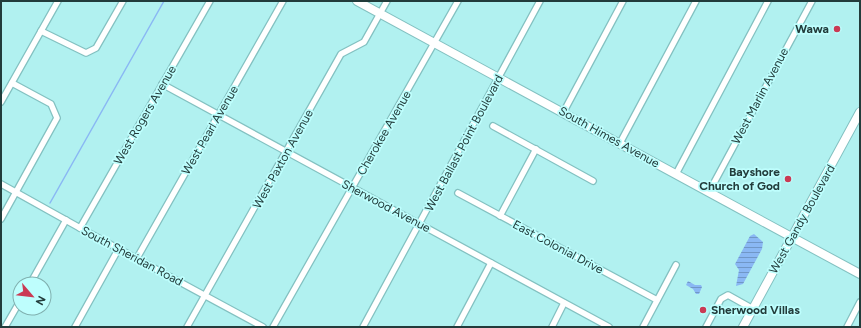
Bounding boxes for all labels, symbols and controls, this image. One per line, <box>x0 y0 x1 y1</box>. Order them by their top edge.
place label: Wawa <box>795 22 829 36</box>
marker: Wawa <box>832 24 842 34</box>
street label: West Marlin Avenue <box>729 45 791 146</box>
street label: West Rogers Avenue <box>111 63 179 167</box>
street label: West Ballast Point Boulevard <box>422 72 506 214</box>
street label: West Pearl Avenue <box>179 83 241 177</box>
street label: Cherokee Avenue <box>354 88 414 178</box>
street label: South Himes Avenue <box>556 104 662 171</box>
street label: West Paxton Avenue <box>250 107 316 211</box>
street label: West Gandy Boulevard <box>766 162 838 276</box>
place label: Bayshore Church of God <box>699 165 780 193</box>
marker: Bayshore Church of God <box>783 174 793 184</box>
street label: Sherwood Avenue <box>339 177 433 235</box>
street label: East Colonial Drive <box>510 217 606 277</box>
street label: South Sheridan Road <box>79 223 185 289</box>
north arrow <box>12 276 52 316</box>
text: N <box>33 294 48 307</box>
place label: Sherwood Villas <box>711 303 800 317</box>
marker: Sherwood Villas <box>698 305 708 315</box>

